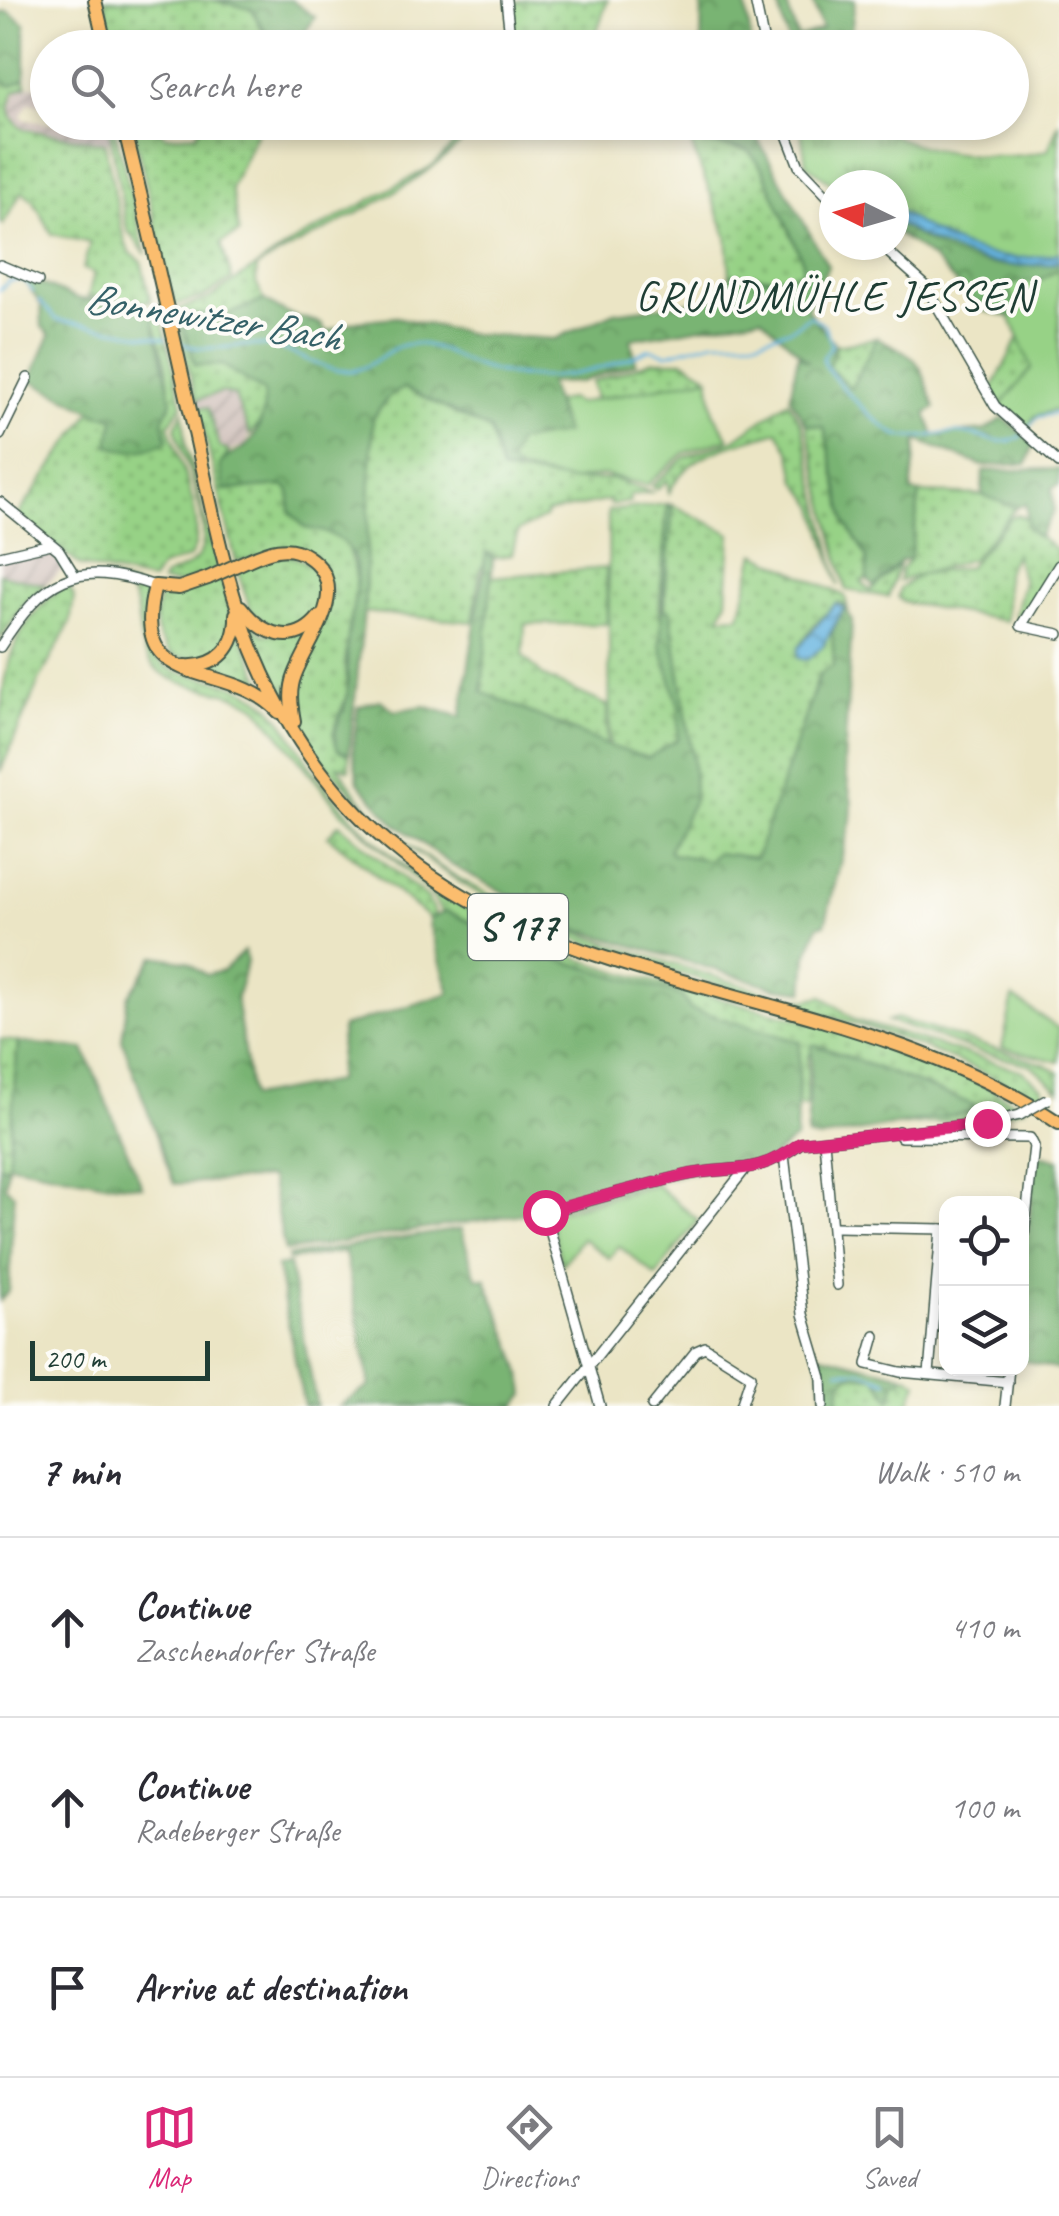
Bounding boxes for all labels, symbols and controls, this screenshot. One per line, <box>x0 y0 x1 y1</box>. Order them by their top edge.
search box <box>30 30 1029 140</box>
icon: search <box>65 58 120 113</box>
text: Search here <box>145 62 300 109</box>
north arrow <box>819 170 909 260</box>
district label: GRUNDMÜHLE JESSEN <box>636 270 1038 323</box>
water label: Bonnewitzer Bach <box>82 271 346 364</box>
road number: S 177 <box>468 894 568 960</box>
route end <box>965 1101 1011 1147</box>
route start <box>523 1190 569 1236</box>
map controls <box>939 1196 1029 1376</box>
button: locate <box>939 1196 1029 1286</box>
button: layers <box>939 1286 1029 1376</box>
scale bar <box>30 1336 210 1380</box>
text: 200 m <box>45 1341 105 1376</box>
text: 7 min <box>40 1445 120 1498</box>
text: Walk · 510 m <box>875 1451 1019 1492</box>
text: Continue <box>135 1583 249 1630</box>
icon: ahead <box>40 1600 95 1655</box>
text: 410 m <box>950 1607 1019 1648</box>
text: Zaschendorfer Straße <box>135 1630 375 1671</box>
text: Continue <box>135 1763 249 1810</box>
icon: ahead <box>40 1780 95 1835</box>
text: 100 m <box>950 1787 1019 1828</box>
text: Radeberger Straße <box>135 1810 339 1851</box>
icon: arrive <box>40 1960 95 2015</box>
text: Arrive at destination <box>135 1964 407 2011</box>
tab: Map <box>142 2100 197 2195</box>
tab: Directions <box>481 2100 578 2195</box>
tab: Saved <box>862 2100 917 2195</box>

